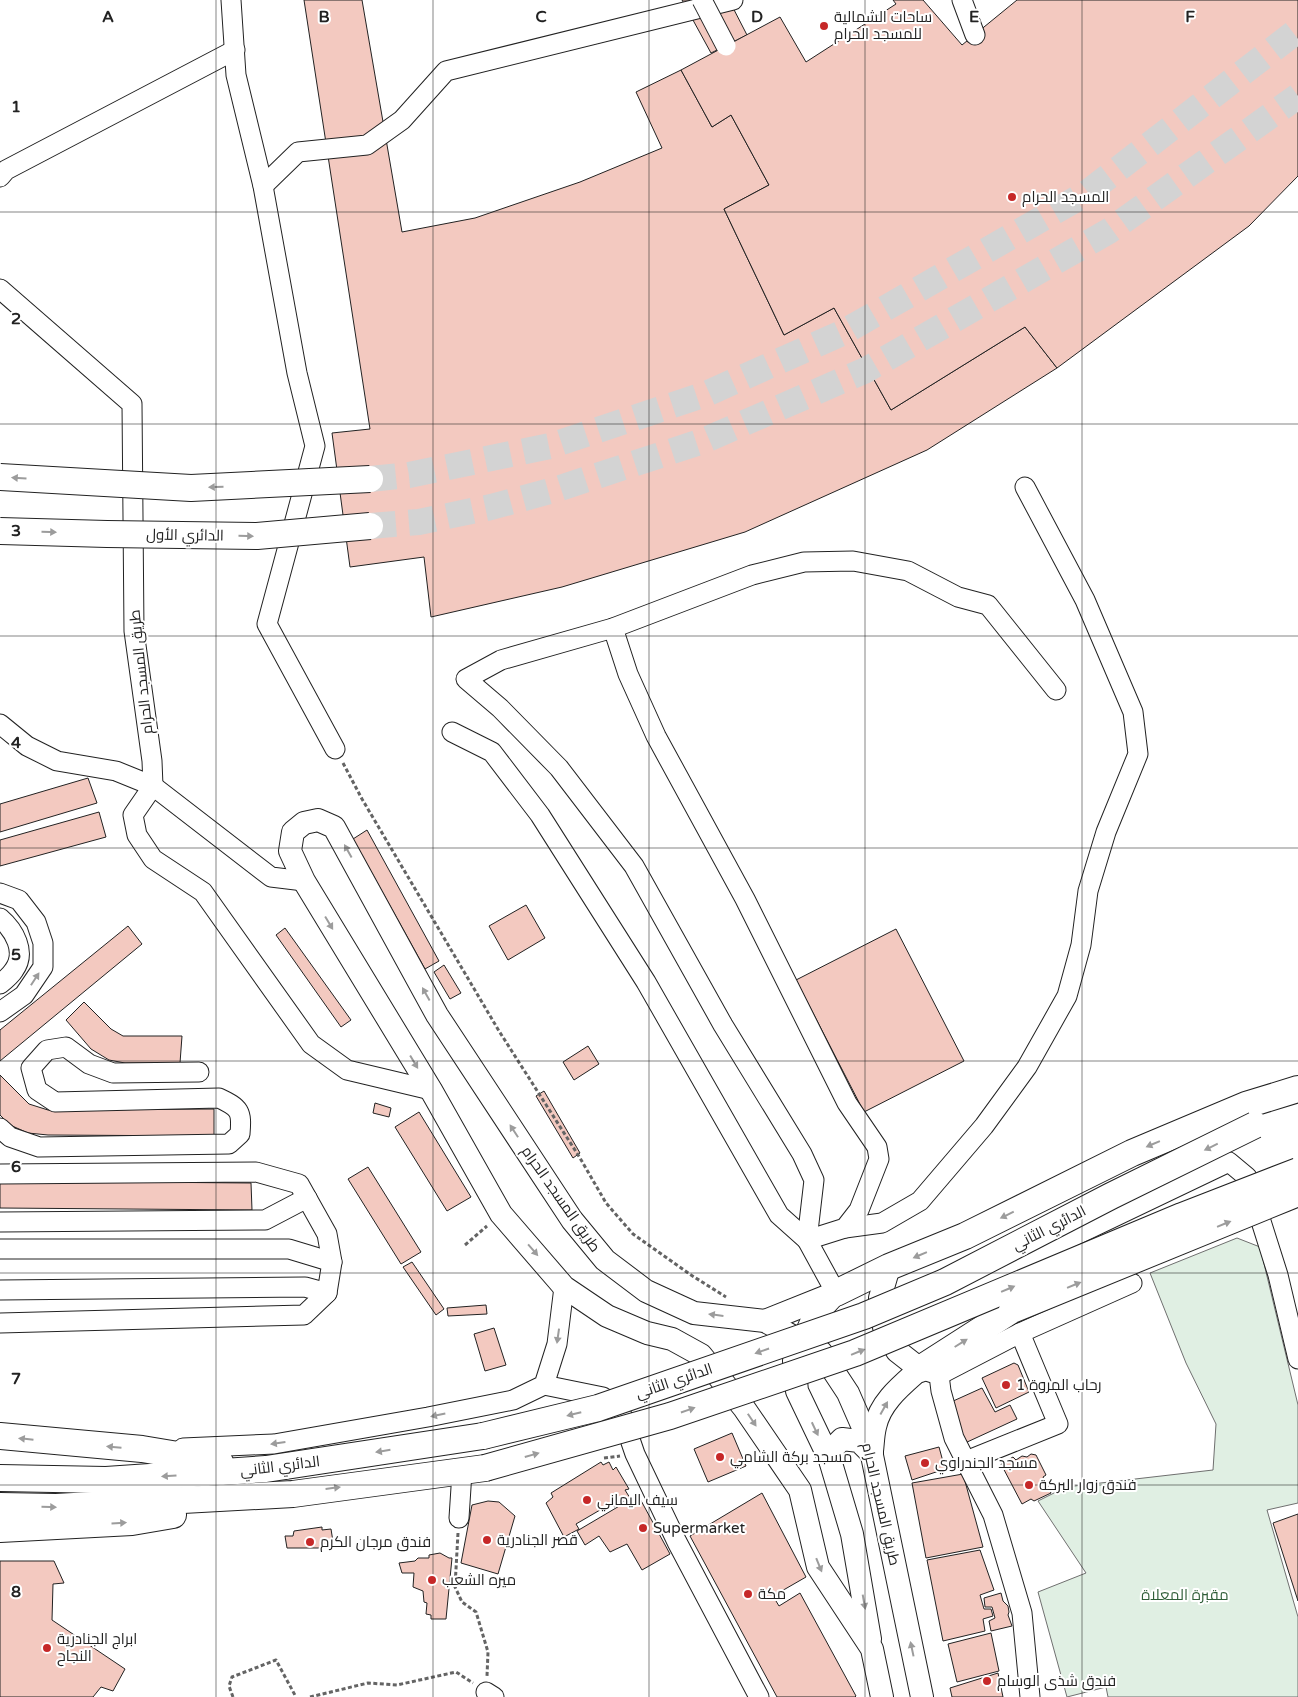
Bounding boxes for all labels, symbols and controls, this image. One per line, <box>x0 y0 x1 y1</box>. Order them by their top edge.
text: A <box>102 7 114 27</box>
text: B <box>318 7 330 27</box>
text: C <box>535 7 547 27</box>
text: D <box>751 7 763 27</box>
text: E <box>969 7 979 27</box>
text: F <box>1185 7 1195 27</box>
place label: ساحات الشمالية للمسجد الحرام <box>834 8 932 44</box>
marker: ساحات الشمالية للمسجد الحرام <box>818 20 830 32</box>
text: 1 <box>11 97 21 117</box>
place label: المسجد الحرام <box>1022 188 1109 207</box>
marker: المسجد الحرام <box>1006 191 1018 203</box>
text: 2 <box>11 309 21 329</box>
one-way arrow <box>11 473 27 481</box>
one-way arrow <box>208 483 224 491</box>
text: 3 <box>11 521 21 541</box>
street label: الدائري الأول <box>146 525 224 548</box>
one-way arrow <box>41 529 57 537</box>
one-way arrow <box>238 532 254 540</box>
street label: طريق المسجد الحرام <box>125 609 158 735</box>
text: 4 <box>11 733 21 753</box>
one-way arrow <box>343 845 352 858</box>
one-way arrow <box>325 917 334 930</box>
text: 5 <box>11 945 21 965</box>
one-way arrow <box>30 973 39 986</box>
one-way arrow <box>422 987 430 1001</box>
one-way arrow <box>409 1056 418 1069</box>
one-way arrow <box>509 1124 518 1137</box>
one-way arrow <box>1145 1140 1160 1148</box>
street label: طريق المسجد الحرام <box>517 1142 604 1256</box>
one-way arrow <box>1204 1143 1218 1151</box>
text: 6 <box>11 1157 21 1177</box>
street label: الدائري الثاني <box>1009 1202 1090 1257</box>
one-way arrow <box>1000 1211 1014 1219</box>
one-way arrow <box>1217 1220 1232 1228</box>
one-way arrow <box>527 1244 539 1256</box>
one-way arrow <box>913 1251 927 1259</box>
one-way arrow <box>1067 1281 1081 1289</box>
one-way arrow <box>1001 1285 1016 1293</box>
one-way arrow <box>708 1311 724 1319</box>
one-way arrow <box>554 1328 562 1344</box>
one-way arrow <box>955 1338 968 1347</box>
one-way arrow <box>851 1347 865 1355</box>
one-way arrow <box>754 1348 769 1355</box>
street label: الدائري الثاني <box>633 1359 716 1405</box>
text: 7 <box>11 1369 21 1389</box>
place label: رحاب المروة 1 <box>1016 1376 1102 1394</box>
marker: رحاب المروة 1 <box>1000 1379 1012 1391</box>
one-way arrow <box>880 1400 888 1415</box>
one-way arrow <box>681 1406 696 1414</box>
one-way arrow <box>567 1410 582 1418</box>
one-way arrow <box>430 1411 445 1419</box>
one-way arrow <box>748 1413 757 1426</box>
one-way arrow <box>811 1422 819 1436</box>
one-way arrow <box>18 1435 34 1443</box>
one-way arrow <box>269 1439 285 1447</box>
street label: طريق المسجد الحرام <box>857 1441 904 1567</box>
one-way arrow <box>105 1443 121 1451</box>
one-way arrow <box>374 1447 390 1455</box>
place label: مسجد بركة الشامي <box>730 1448 852 1469</box>
one-way arrow <box>524 1451 539 1459</box>
marker: مسجد بركة الشامي <box>714 1451 726 1463</box>
street label: الدائري الثاني <box>239 1452 321 1483</box>
place label: مسجد الجندراوي <box>935 1454 1038 1475</box>
marker: مسجد الجندراوي <box>919 1457 931 1469</box>
one-way arrow <box>161 1472 177 1480</box>
place label: فندق زوار البركة <box>1039 1476 1137 1495</box>
marker: فندق زوار البركة <box>1023 1479 1035 1491</box>
one-way arrow <box>325 1484 341 1492</box>
place label: سيف اليماني <box>597 1491 678 1512</box>
marker: سيف اليماني <box>581 1494 593 1506</box>
one-way arrow <box>41 1503 57 1511</box>
one-way arrow <box>111 1519 127 1527</box>
place label: Supermarket <box>653 1519 745 1537</box>
marker: Supermarket <box>637 1522 649 1534</box>
place label: قصر الجنادرية <box>497 1531 578 1549</box>
place label: فندق مرجان الكرم <box>320 1533 431 1552</box>
marker: قصر الجنادرية <box>481 1534 493 1546</box>
marker: فندق مرجان الكرم <box>304 1536 316 1548</box>
one-way arrow <box>815 1558 823 1573</box>
place label: ميره الشعب <box>442 1571 516 1589</box>
marker: ميره الشعب <box>426 1574 438 1586</box>
text: 8 <box>11 1582 21 1602</box>
place label: مكة <box>758 1585 786 1603</box>
park label: مقبرة المعلاة <box>1141 1586 1229 1604</box>
marker: مكة <box>742 1588 754 1600</box>
one-way arrow <box>860 1594 868 1610</box>
place label: ابراج الجنادرية النجاح <box>57 1630 137 1667</box>
marker: ابراج الجنادرية النجاح <box>41 1642 53 1654</box>
one-way arrow <box>908 1642 916 1657</box>
place label: فندق شذى الوسام <box>997 1672 1116 1691</box>
marker: فندق شذى الوسام <box>981 1675 993 1687</box>

